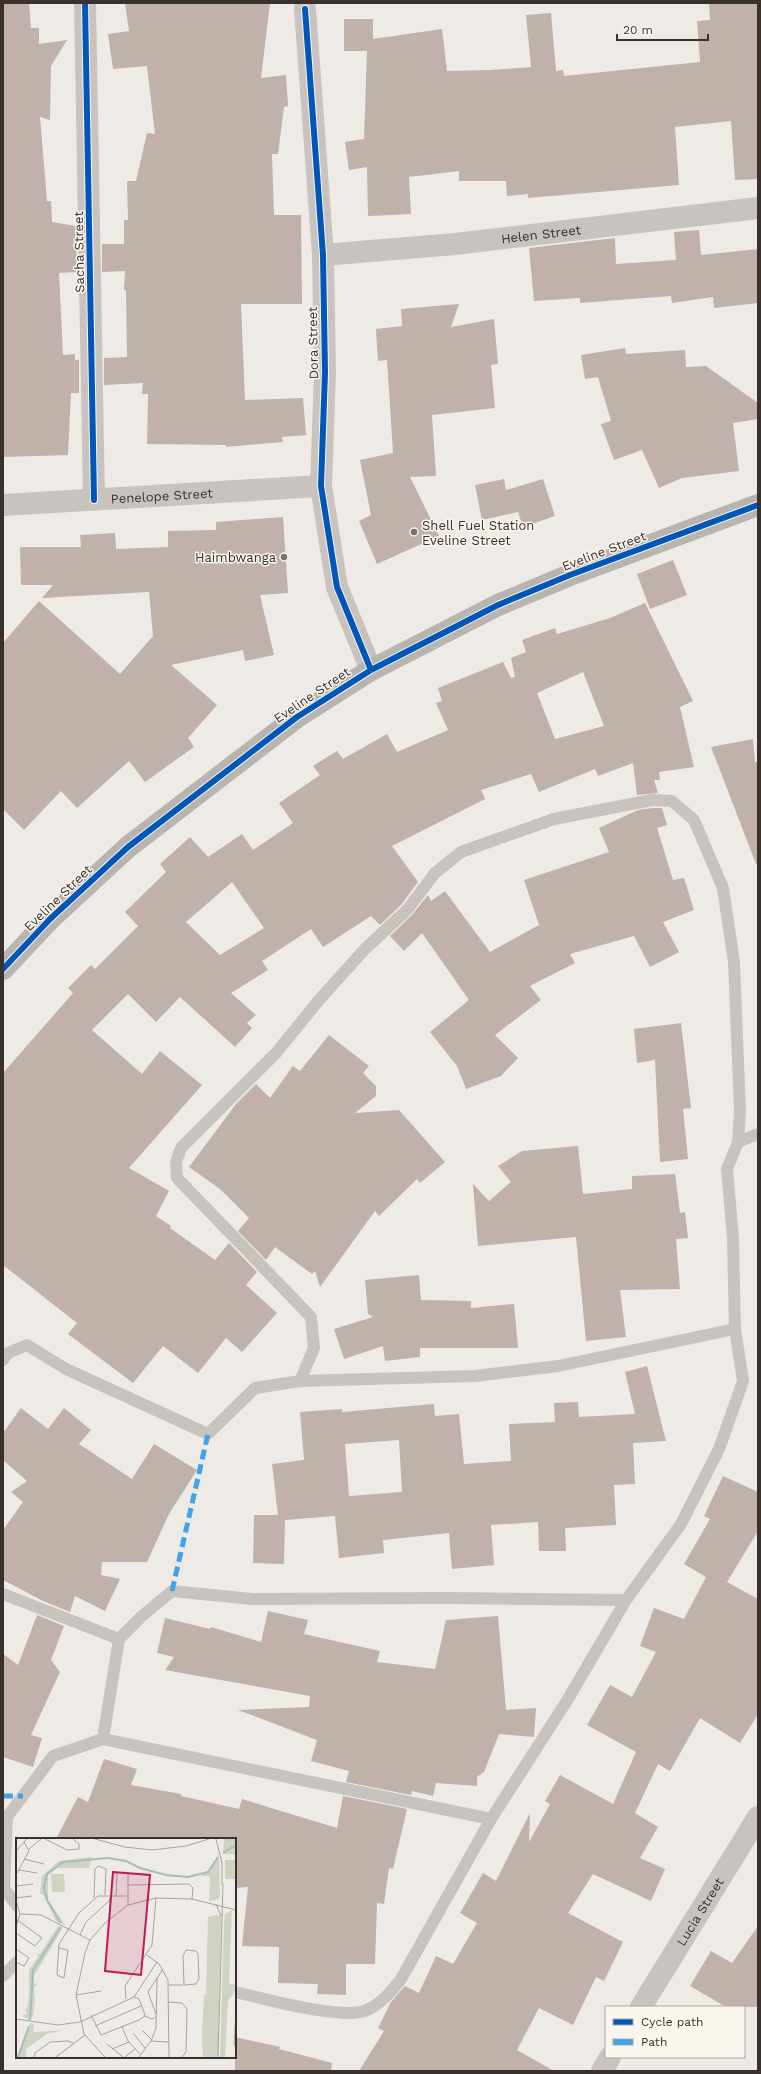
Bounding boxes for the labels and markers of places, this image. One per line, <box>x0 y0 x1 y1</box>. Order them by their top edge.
place label: Shell Fuel Station Eveline Street <box>422 518 534 548</box>
marker: Shell Fuel Station Eveline Street <box>409 527 419 537</box>
place label: Haimbwanga <box>195 550 277 565</box>
marker: Haimbwanga <box>279 552 289 562</box>

